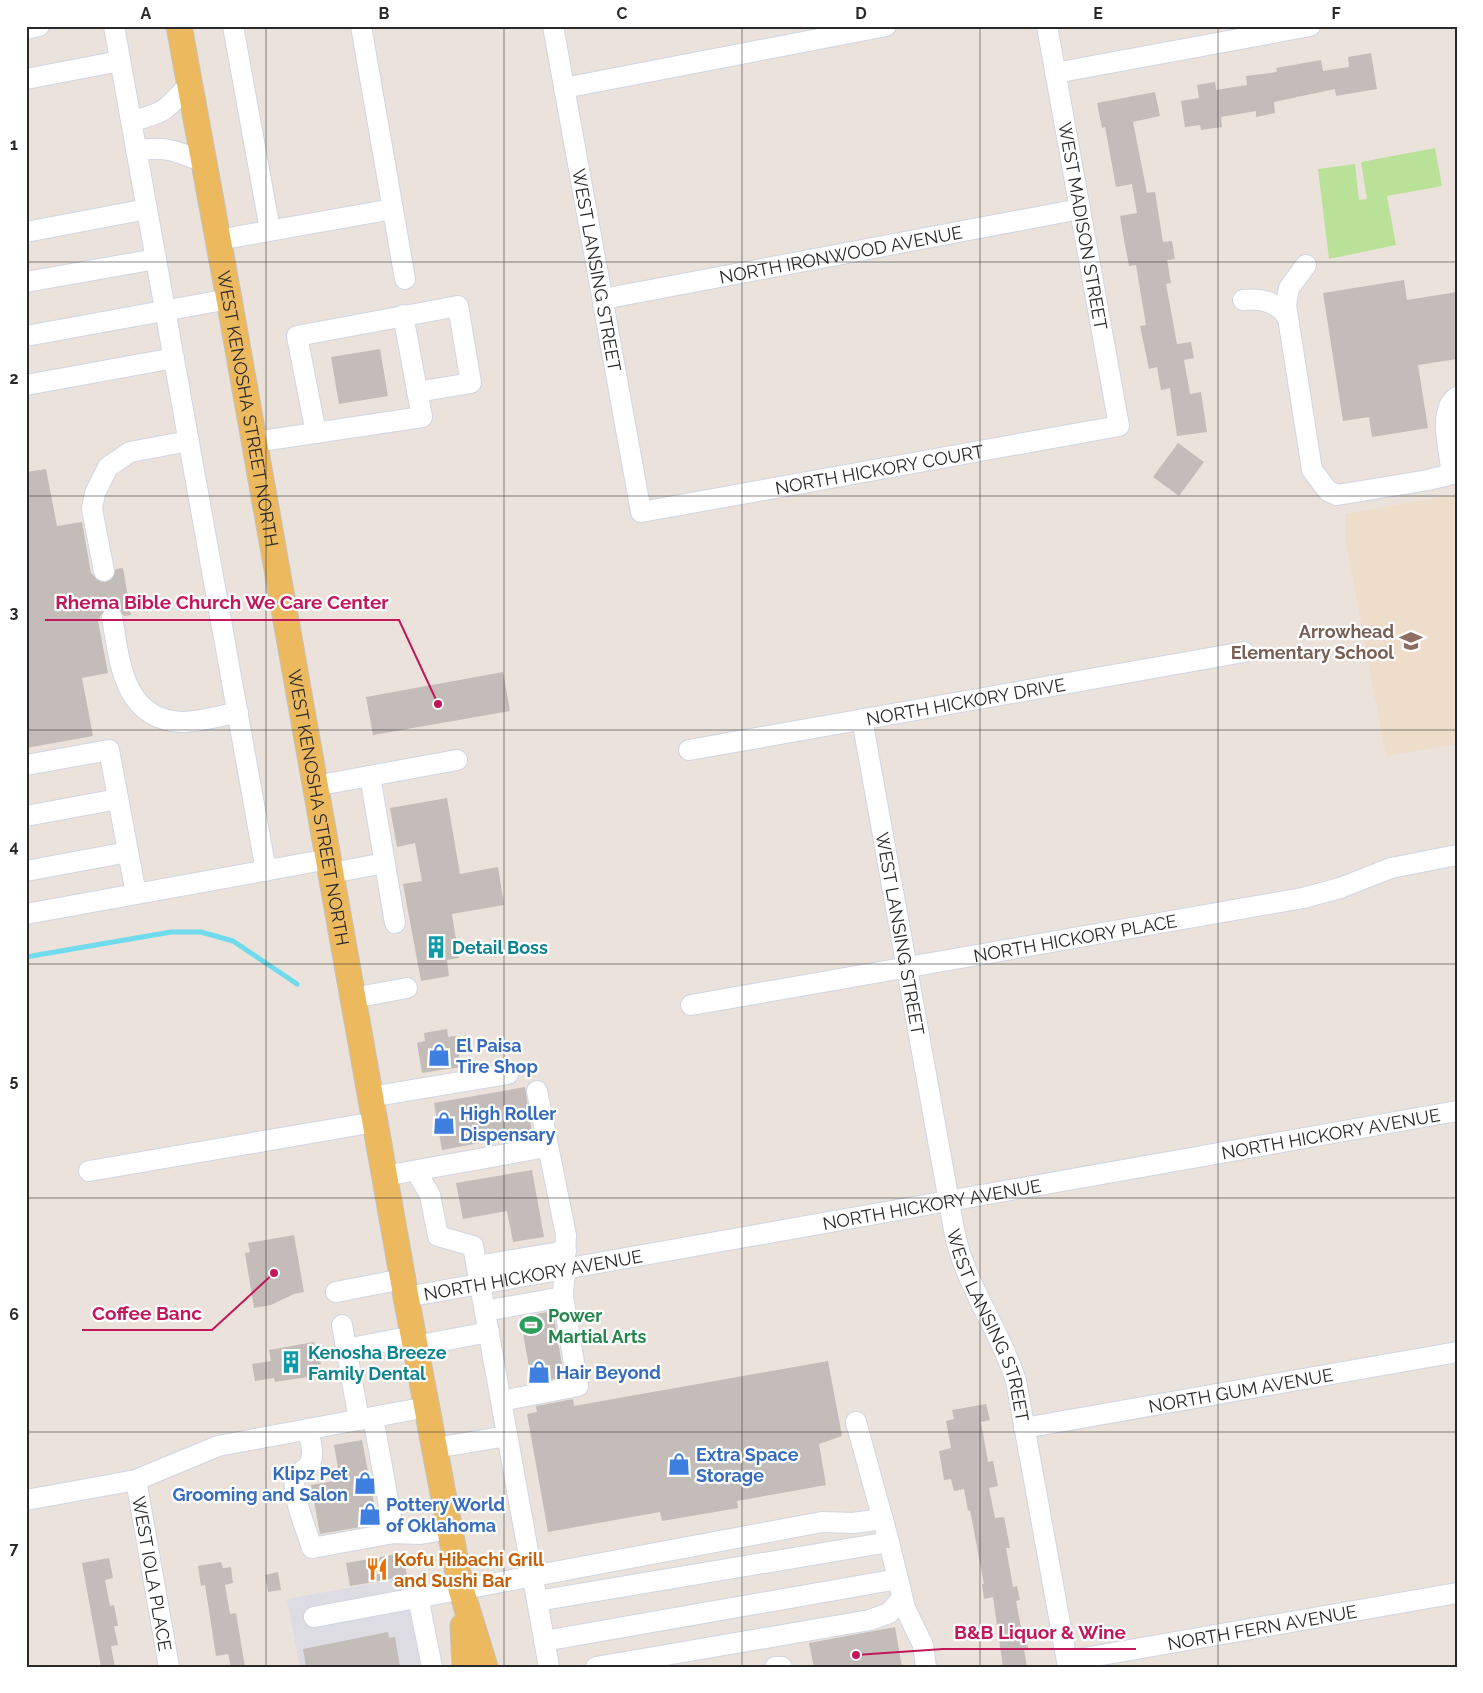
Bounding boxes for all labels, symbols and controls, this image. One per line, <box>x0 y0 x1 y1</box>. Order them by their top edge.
text: A <box>141 4 152 23</box>
text: B <box>379 4 390 23</box>
text: C <box>617 4 628 23</box>
text: D <box>855 4 867 23</box>
text: E <box>1093 4 1103 23</box>
text: F <box>1331 4 1341 23</box>
street label: WEST MADISON STREET <box>1054 121 1112 331</box>
text: 1 <box>10 135 18 154</box>
street label: WEST LANSING STREET <box>569 167 626 373</box>
street label: NORTH IRONWOOD AVENUE <box>718 221 964 287</box>
street label: WEST KENOSHA STREET NORTH <box>214 269 283 548</box>
text: 2 <box>9 369 19 388</box>
street label: NORTH HICKORY COURT <box>773 440 985 498</box>
callout: Rhema Bible Church We Care Center <box>45 586 399 620</box>
text: Rhema Bible Church We Care Center <box>55 591 389 613</box>
text: 3 <box>10 603 19 622</box>
place label: Arrowhead Elementary School <box>1231 621 1394 663</box>
school or university icon: Arrowhead Elementary School <box>1398 628 1424 654</box>
street label: WEST KENOSHA STREET NORTH <box>284 668 354 947</box>
street label: NORTH HICKORY DRIVE <box>865 673 1067 729</box>
street label: WEST LANSING STREET <box>872 830 929 1037</box>
text: 4 <box>9 837 19 856</box>
street label: NORTH HICKORY PLACE <box>972 910 1179 966</box>
building icon: Detail Boss <box>423 934 449 960</box>
place label: Detail Boss <box>452 937 548 958</box>
place label: El Paisa Tire Shop <box>456 1035 538 1077</box>
shop icon: El Paisa Tire Shop <box>426 1042 452 1068</box>
text: 5 <box>10 1071 19 1090</box>
place label: High Roller Dispensary <box>460 1103 556 1145</box>
street label: NORTH HICKORY AVENUE <box>1220 1104 1442 1163</box>
shop icon: High Roller Dispensary <box>431 1110 457 1136</box>
street label: NORTH HICKORY AVENUE <box>821 1174 1043 1234</box>
street label: WEST LANSING STREET <box>943 1227 1034 1423</box>
street label: NORTH HICKORY AVENUE <box>422 1245 644 1304</box>
callout: Coffee Banc <box>82 1296 212 1330</box>
text: Coffee Banc <box>92 1302 202 1324</box>
text: 6 <box>9 1305 19 1324</box>
place label: Power Martial Arts <box>548 1305 647 1347</box>
sports icon: Power Martial Arts <box>518 1312 544 1338</box>
place label: Kenosha Breeze Family Dental <box>308 1342 447 1384</box>
building icon: Kenosha Breeze Family Dental <box>278 1349 304 1375</box>
shop icon: Hair Beyond <box>526 1359 552 1385</box>
place label: Hair Beyond <box>556 1362 661 1383</box>
street label: NORTH GUM AVENUE <box>1147 1363 1335 1416</box>
place label: Extra Space Storage <box>696 1444 799 1486</box>
shop icon: Extra Space Storage <box>666 1451 692 1477</box>
place label: Klipz Pet Grooming and Salon <box>172 1463 348 1505</box>
shop icon: Klipz Pet Grooming and Salon <box>352 1470 378 1496</box>
street label: WEST IOLA PLACE <box>129 1494 177 1653</box>
place label: Pottery World of Oklahoma <box>386 1494 505 1536</box>
shop icon: Pottery World of Oklahoma <box>357 1501 383 1527</box>
text: 7 <box>10 1539 19 1558</box>
place label: Kofu Hibachi Grill and Sushi Bar <box>394 1549 544 1591</box>
restaurant icon: Kofu Hibachi Grill and Sushi Bar <box>364 1556 390 1582</box>
street label: NORTH FERN AVENUE <box>1166 1600 1358 1654</box>
callout: B&B Liquor & Wine <box>943 1615 1136 1649</box>
text: B&B Liquor & Wine <box>954 1621 1126 1643</box>

